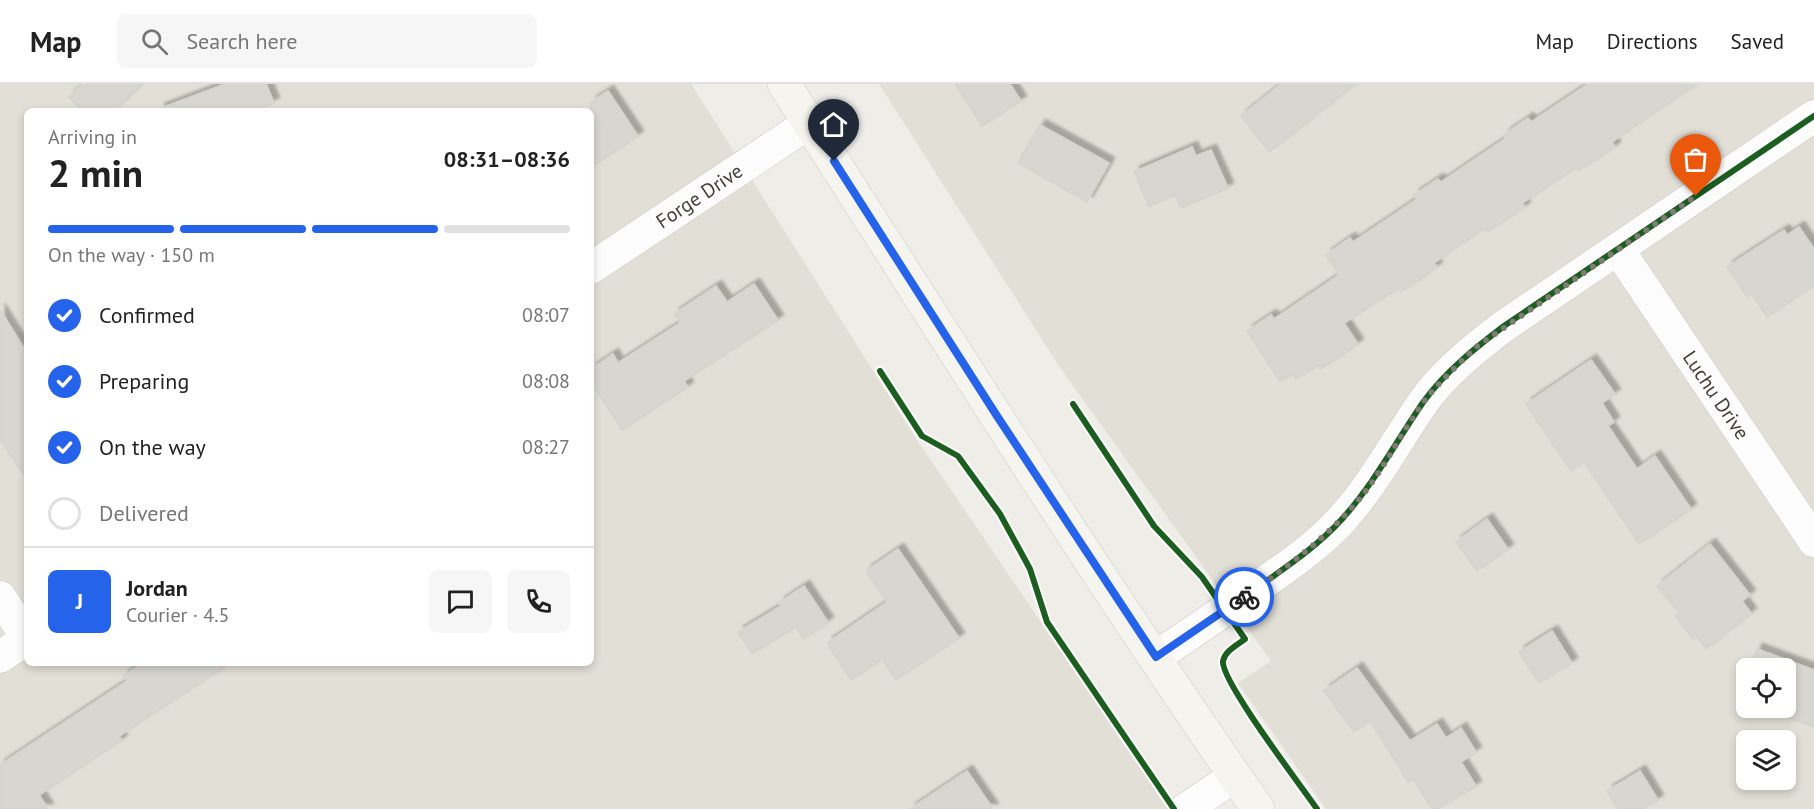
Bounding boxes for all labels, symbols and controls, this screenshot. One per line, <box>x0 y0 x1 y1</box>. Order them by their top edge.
search box <box>117 14 537 68</box>
text: Map <box>30 23 81 60</box>
icon: search <box>138 25 171 58</box>
text: Search here <box>186 27 297 55</box>
text: Map <box>1535 28 1574 55</box>
text: Directions <box>1607 28 1698 55</box>
text: Saved <box>1731 28 1784 55</box>
pin <box>808 99 859 161</box>
icon: home <box>817 108 850 141</box>
text: Arriving in <box>48 124 137 150</box>
pin <box>1670 134 1721 196</box>
icon: bag <box>1679 143 1712 176</box>
text: 08:31–08:36 <box>444 145 570 173</box>
text: 2 min <box>48 147 143 198</box>
street label: Forge Drive <box>651 158 748 234</box>
text: On the way · 150 m <box>48 242 215 268</box>
icon: check <box>48 299 81 332</box>
text: Confirmed <box>99 301 195 329</box>
text: 08:07 <box>522 302 570 328</box>
street label: Luchu Drive <box>1677 346 1755 445</box>
icon: check <box>48 365 81 398</box>
text: Preparing <box>99 367 189 395</box>
text: 08:08 <box>522 368 570 394</box>
icon: check <box>48 431 81 464</box>
text: On the way <box>99 433 206 461</box>
text: 08:27 <box>522 434 570 460</box>
text: Delivered <box>99 499 189 527</box>
courier <box>1214 567 1274 627</box>
button: chat <box>429 570 492 633</box>
button: phone <box>507 570 570 633</box>
text: Jordan <box>126 574 188 602</box>
icon: bike <box>1228 581 1261 614</box>
text: J <box>76 587 83 615</box>
text: Courier · 4.5 <box>126 602 229 628</box>
map controls <box>1736 658 1796 790</box>
button: locate <box>1736 658 1796 718</box>
button: layers <box>1736 730 1796 790</box>

